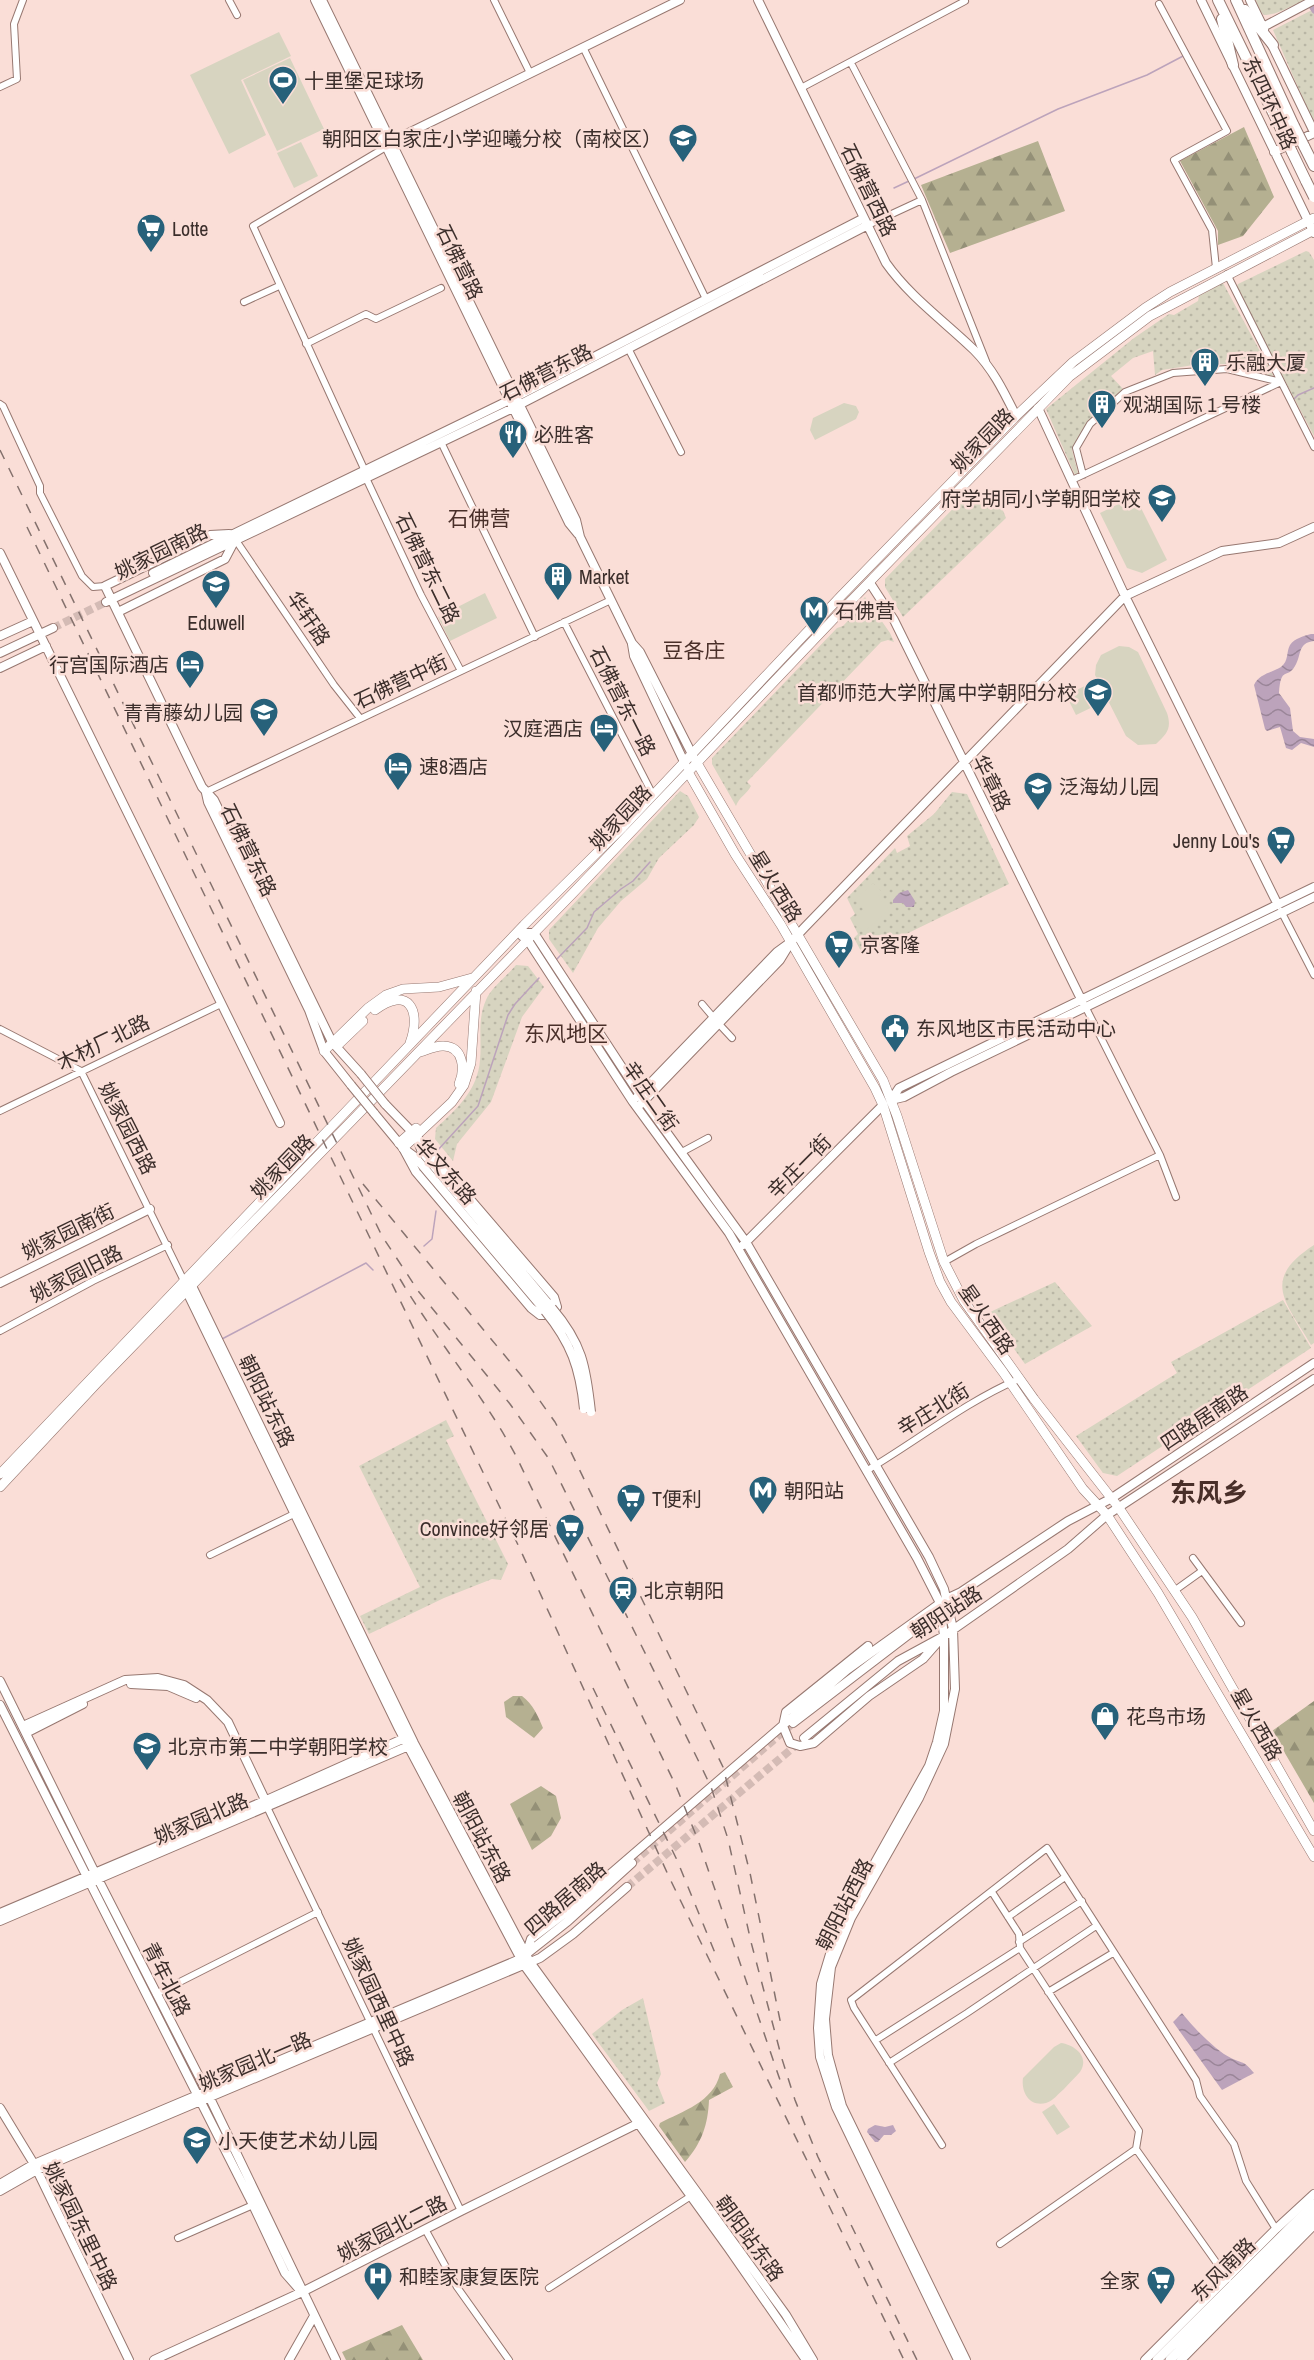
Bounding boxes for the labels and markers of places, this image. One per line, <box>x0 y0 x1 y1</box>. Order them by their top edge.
sports icon: 十里堡足球场 <box>267 64 299 106</box>
place label: 十里堡足球场 <box>304 67 424 94</box>
school or university icon: 朝阳区白家庄小学迎曦分校（南校区） <box>667 122 699 164</box>
place label: 朝阳区白家庄小学迎曦分校（南校区） <box>322 125 662 152</box>
supermarket icon: Lotte <box>135 212 167 254</box>
place label: Lotte <box>172 215 208 242</box>
building icon: 乐融大厦 <box>1189 346 1221 388</box>
place label: 乐融大厦 <box>1226 349 1306 376</box>
building icon: 观湖国际 1 号楼 <box>1086 388 1118 430</box>
place label: 观湖国际 1 号楼 <box>1123 391 1261 418</box>
restaurant icon: 必胜客 <box>497 418 529 460</box>
place label: 必胜客 <box>534 421 594 448</box>
school or university icon: 府学胡同小学朝阳学校 <box>1146 482 1178 524</box>
place label: 府学胡同小学朝阳学校 <box>941 485 1141 512</box>
building icon: Market <box>542 560 574 602</box>
place label: Market <box>579 563 630 590</box>
school or university icon: Eduwell <box>200 568 232 610</box>
metro station icon: 石佛营 <box>798 594 830 636</box>
place label: 石佛营 <box>835 597 895 624</box>
place label: Eduwell <box>187 609 245 636</box>
hotel icon: 行宫国际酒店 <box>174 648 206 690</box>
place label: 行宫国际酒店 <box>49 651 169 678</box>
school or university icon: 首都师范大学附属中学朝阳分校 <box>1082 676 1114 718</box>
place label: 首都师范大学附属中学朝阳分校 <box>797 679 1077 706</box>
school or university icon: 青青藤幼儿园 <box>248 696 280 738</box>
place label: 青青藤幼儿园 <box>123 699 243 726</box>
hotel icon: 汉庭酒店 <box>588 712 620 754</box>
place label: 汉庭酒店 <box>503 715 583 742</box>
hotel icon: 速8酒店 <box>382 750 414 792</box>
place label: 速8酒店 <box>419 753 488 780</box>
school or university icon: 泛海幼儿园 <box>1022 770 1054 812</box>
place label: 泛海幼儿园 <box>1059 773 1159 800</box>
supermarket icon: Jenny Lou's <box>1265 824 1297 866</box>
place label: Jenny Lou's <box>1173 827 1260 854</box>
supermarket icon: 京客隆 <box>823 928 855 970</box>
place label: 京客隆 <box>860 931 920 958</box>
public building icon: 东风地区市民活动中心 <box>879 1012 911 1054</box>
place label: 东风地区市民活动中心 <box>916 1015 1116 1042</box>
metro station icon: 朝阳站 <box>747 1474 779 1516</box>
place label: 朝阳站 <box>784 1477 844 1504</box>
supermarket icon: T便利 <box>615 1482 647 1524</box>
place label: T便利 <box>652 1485 702 1512</box>
supermarket icon: Convince好邻居 <box>554 1512 586 1554</box>
place label: Convince好邻居 <box>420 1515 549 1542</box>
station icon: 北京朝阳 <box>607 1574 639 1616</box>
place label: 北京朝阳 <box>644 1577 724 1604</box>
shop icon: 花鸟市场 <box>1089 1700 1121 1742</box>
place label: 花鸟市场 <box>1126 1703 1206 1730</box>
school or university icon: 北京市第二中学朝阳学校 <box>131 1730 163 1772</box>
place label: 北京市第二中学朝阳学校 <box>168 1733 388 1760</box>
school or university icon: 小天使艺术幼儿园 <box>181 2124 213 2166</box>
place label: 小天使艺术幼儿园 <box>218 2127 378 2154</box>
hospital icon: 和睦家康复医院 <box>362 2260 394 2302</box>
place label: 和睦家康复医院 <box>399 2263 539 2290</box>
supermarket icon: 全家 <box>1145 2264 1177 2306</box>
place label: 全家 <box>1100 2267 1140 2294</box>

